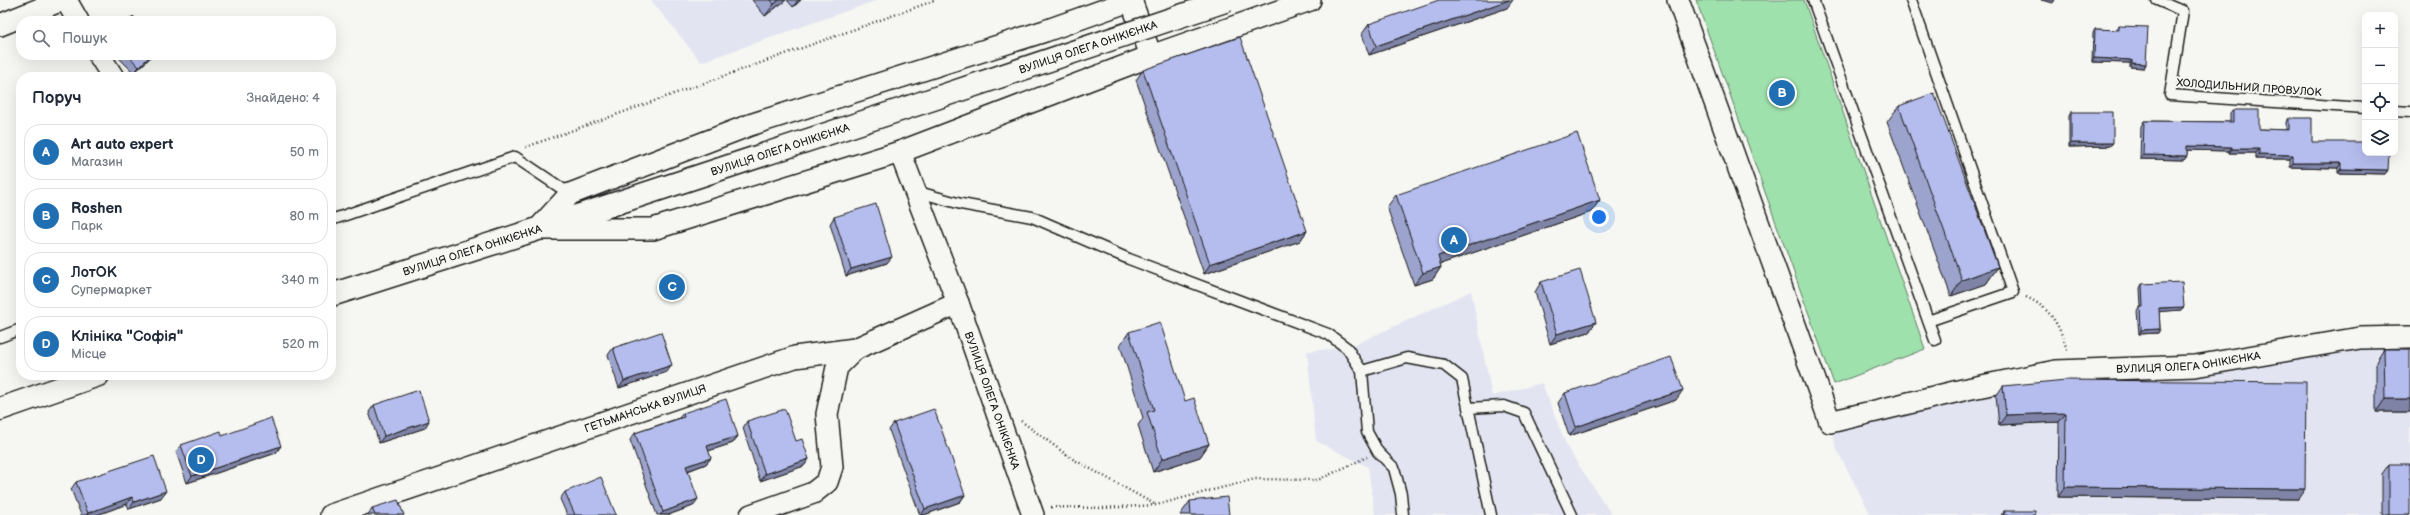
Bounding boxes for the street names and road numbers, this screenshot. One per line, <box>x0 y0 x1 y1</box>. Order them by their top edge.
street label: ВУЛИЦЯ ОЛЕГА ОНІКІЄНКА <box>1017 18 1159 77</box>
street label: ХОЛОДИЛЬНИЙ ПРОВУЛОК <box>2176 76 2323 99</box>
street label: ВУЛИЦЯ ОЛЕГА ОНІКІЄНКА <box>709 121 851 179</box>
street label: ВУЛИЦЯ ОЛЕГА ОНІКІЄНКА <box>401 222 544 279</box>
street label: ВУЛИЦЯ ОЛЕГА ОНІКІЄНКА <box>962 330 1022 471</box>
street label: ВУЛИЦЯ ОЛЕГА ОНІКІЄНКА <box>2116 349 2262 376</box>
street label: ГЕТЬМАНСЬКА ВУЛИЦЯ <box>583 382 708 435</box>

